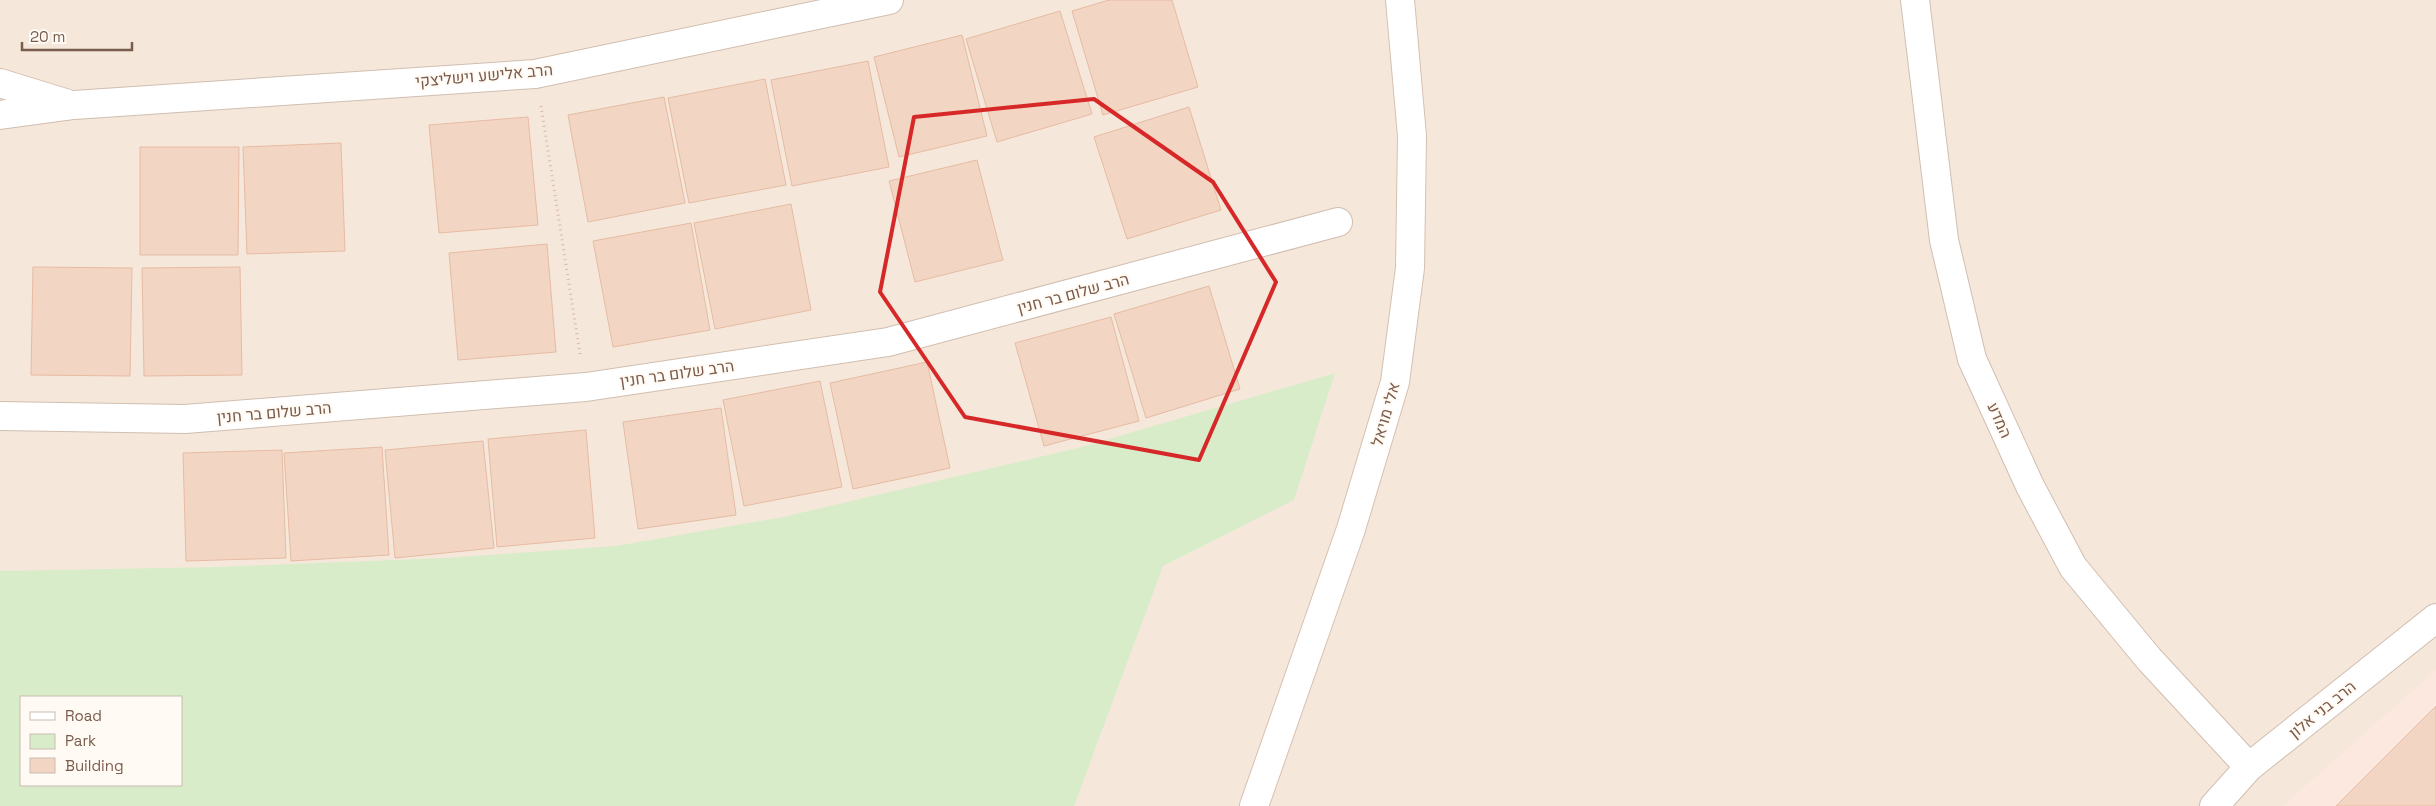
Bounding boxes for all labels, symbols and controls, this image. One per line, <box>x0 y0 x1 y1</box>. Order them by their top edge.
scale bar <box>22 20 132 52</box>
text: 20 m <box>30 27 65 46</box>
street label: הרב אלישע וישליצקי <box>414 59 554 92</box>
street label: הרב שלום בר חנין <box>1015 268 1131 319</box>
street label: הרב שלום בר חנין <box>619 355 736 392</box>
street label: אלי מויאל <box>1366 380 1405 449</box>
street label: הרב שלום בר חנין <box>216 397 332 428</box>
street label: המדע <box>1982 399 2017 441</box>
street label: הרב בני אלון <box>2284 676 2360 743</box>
legend <box>20 696 182 786</box>
text: Road <box>65 706 102 725</box>
text: Park <box>65 731 96 750</box>
text: Building <box>65 756 124 775</box>

